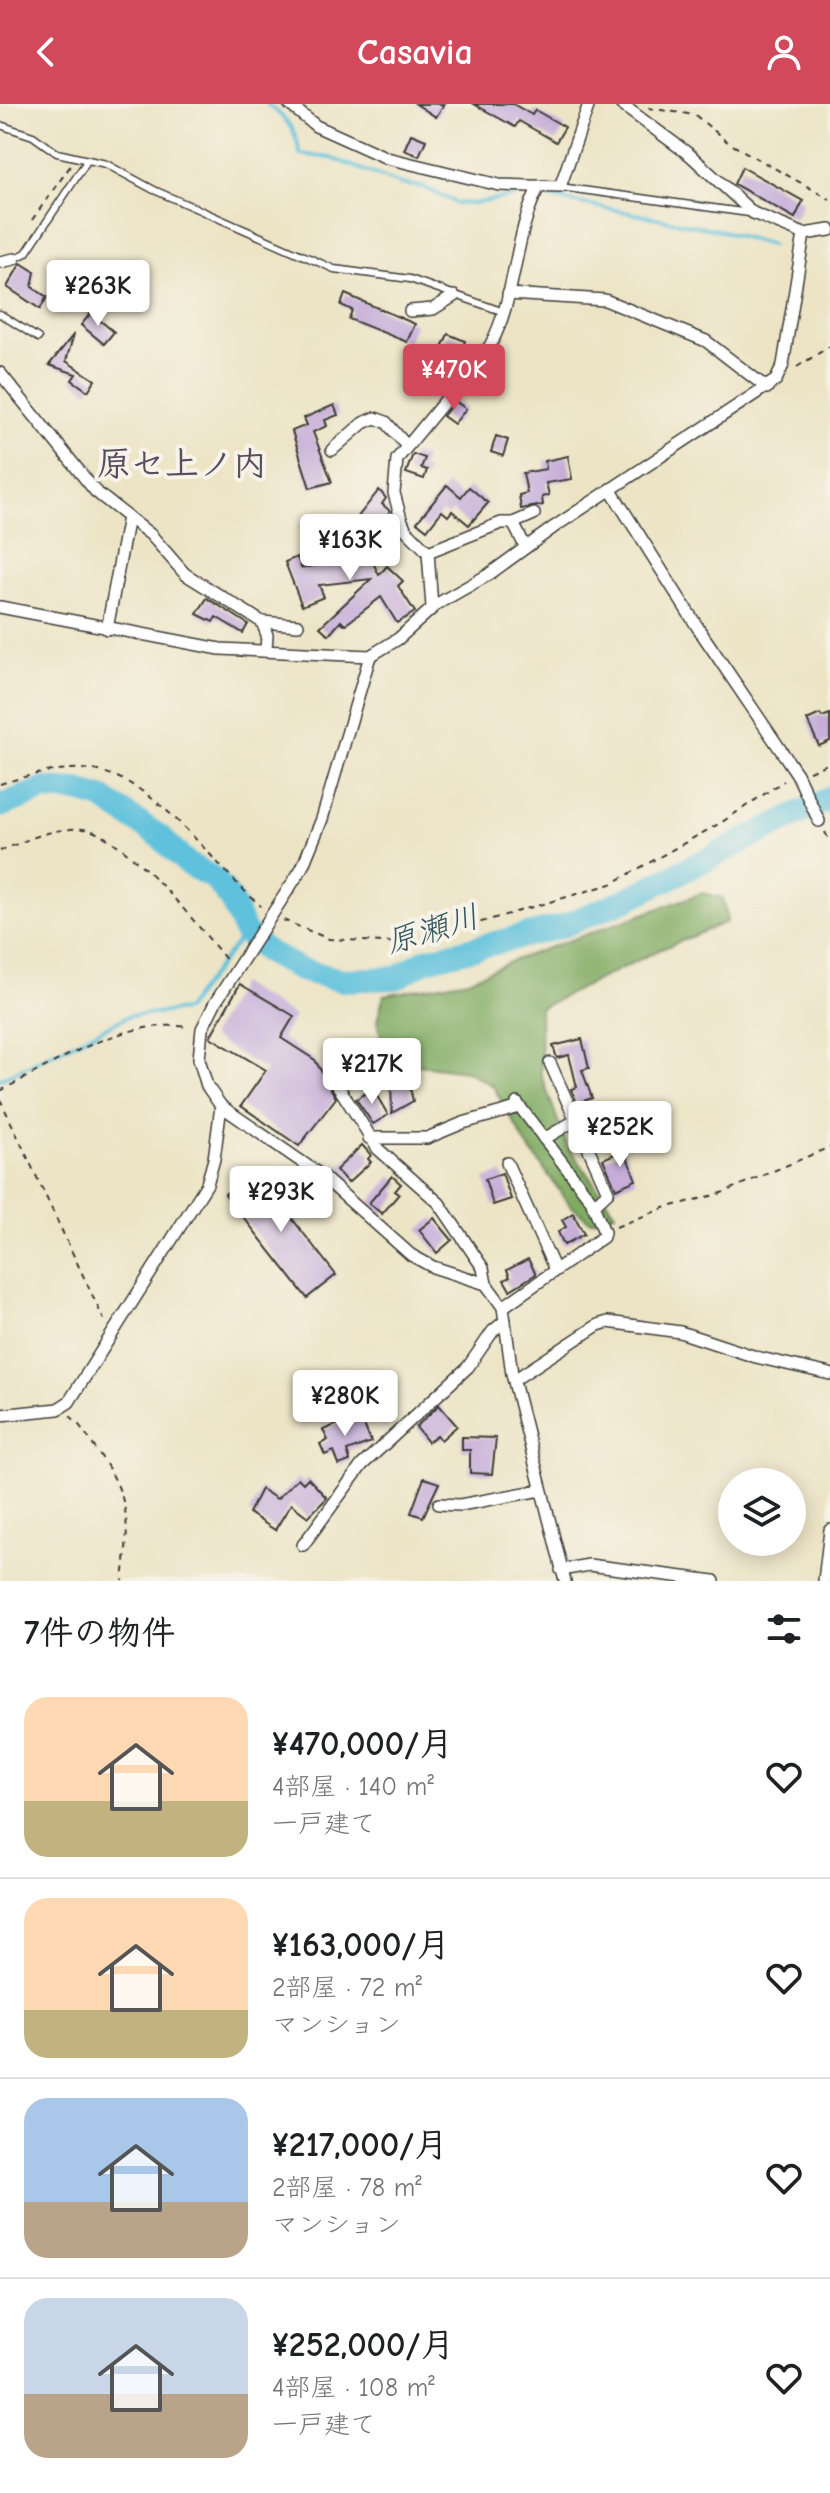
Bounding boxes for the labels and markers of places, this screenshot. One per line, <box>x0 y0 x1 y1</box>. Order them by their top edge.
pin: ¥263K <box>42 260 154 328</box>
pin: ¥470K <box>398 344 510 412</box>
pin: ¥163K <box>294 514 406 582</box>
pin: ¥217K <box>316 1038 428 1106</box>
pin: ¥252K <box>564 1101 676 1169</box>
pin: ¥293K <box>225 1166 337 1234</box>
pin: ¥280K <box>289 1370 401 1438</box>

